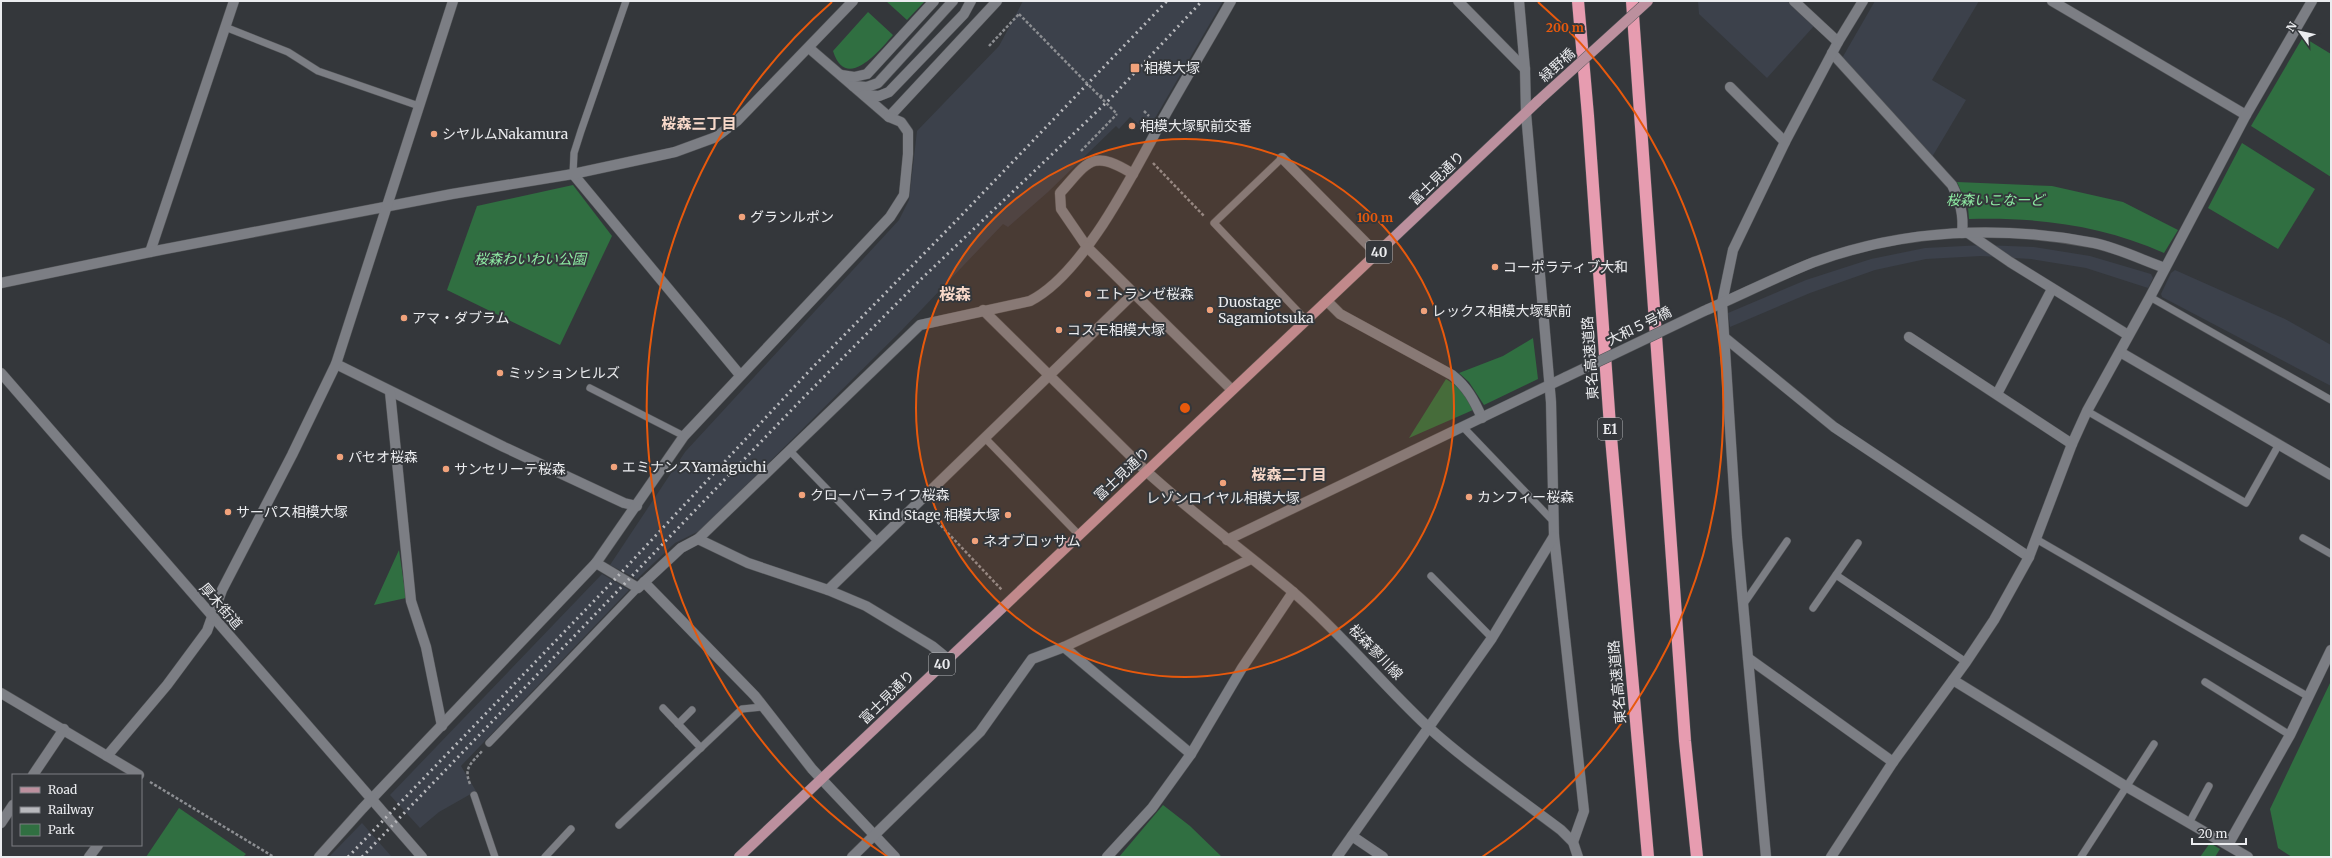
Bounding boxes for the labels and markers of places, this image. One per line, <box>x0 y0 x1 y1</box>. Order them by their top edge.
place label: 相模大塚 <box>1144 59 1200 77</box>
marker: 相模大塚 <box>1129 62 1141 74</box>
place label: 相模大塚駅前交番 <box>1140 117 1252 135</box>
marker: 相模大塚駅前交番 <box>1127 121 1137 131</box>
place label: シヤルムNakamura <box>442 125 569 143</box>
marker: シヤルムNakamura <box>429 129 439 139</box>
place label: グランルポン <box>750 208 834 226</box>
marker: グランルポン <box>737 212 747 222</box>
place label: コーポラティブ大和 <box>1503 258 1628 276</box>
marker: コーポラティブ大和 <box>1490 262 1500 272</box>
place label: エトランゼ桜森 <box>1096 285 1194 303</box>
marker: エトランゼ桜森 <box>1083 289 1093 299</box>
place label: Duostage Sagamiotsuka <box>1218 293 1314 327</box>
place label: レックス相模大塚駅前 <box>1432 302 1572 320</box>
marker: Duostage Sagamiotsuka <box>1205 305 1215 315</box>
marker: レックス相模大塚駅前 <box>1419 306 1429 316</box>
place label: アマ・ダブラム <box>412 309 510 327</box>
marker: アマ・ダブラム <box>399 313 409 323</box>
place label: コスモ相模大塚 <box>1067 321 1165 339</box>
marker: コスモ相模大塚 <box>1054 325 1064 335</box>
place label: ミッションヒルズ <box>508 364 620 382</box>
marker: ミッションヒルズ <box>495 368 505 378</box>
centre of rings <box>1178 401 1192 415</box>
place label: パセオ桜森 <box>348 448 418 466</box>
marker: パセオ桜森 <box>335 452 345 462</box>
place label: エミナンスYamaguchi <box>622 458 767 476</box>
place label: サンセリーテ桜森 <box>454 460 566 478</box>
marker: エミナンスYamaguchi <box>609 462 619 472</box>
marker: サンセリーテ桜森 <box>441 464 451 474</box>
marker: レゾンロイヤル相模大塚 <box>1218 478 1228 488</box>
place label: クローバーライフ桜森 <box>810 486 950 504</box>
place label: カンフィー桜森 <box>1477 488 1574 506</box>
place label: レゾンロイヤル相模大塚 <box>1146 489 1300 507</box>
marker: クローバーライフ桜森 <box>797 490 807 500</box>
marker: カンフィー桜森 <box>1464 492 1474 502</box>
place label: サーパス相模大塚 <box>236 503 348 521</box>
place label: Kind Stage 相模大塚 <box>868 506 1000 524</box>
marker: サーパス相模大塚 <box>223 507 233 517</box>
marker: Kind Stage 相模大塚 <box>1003 510 1013 520</box>
place label: ネオブロッサム <box>983 532 1081 550</box>
marker: ネオブロッサム <box>970 536 980 546</box>

